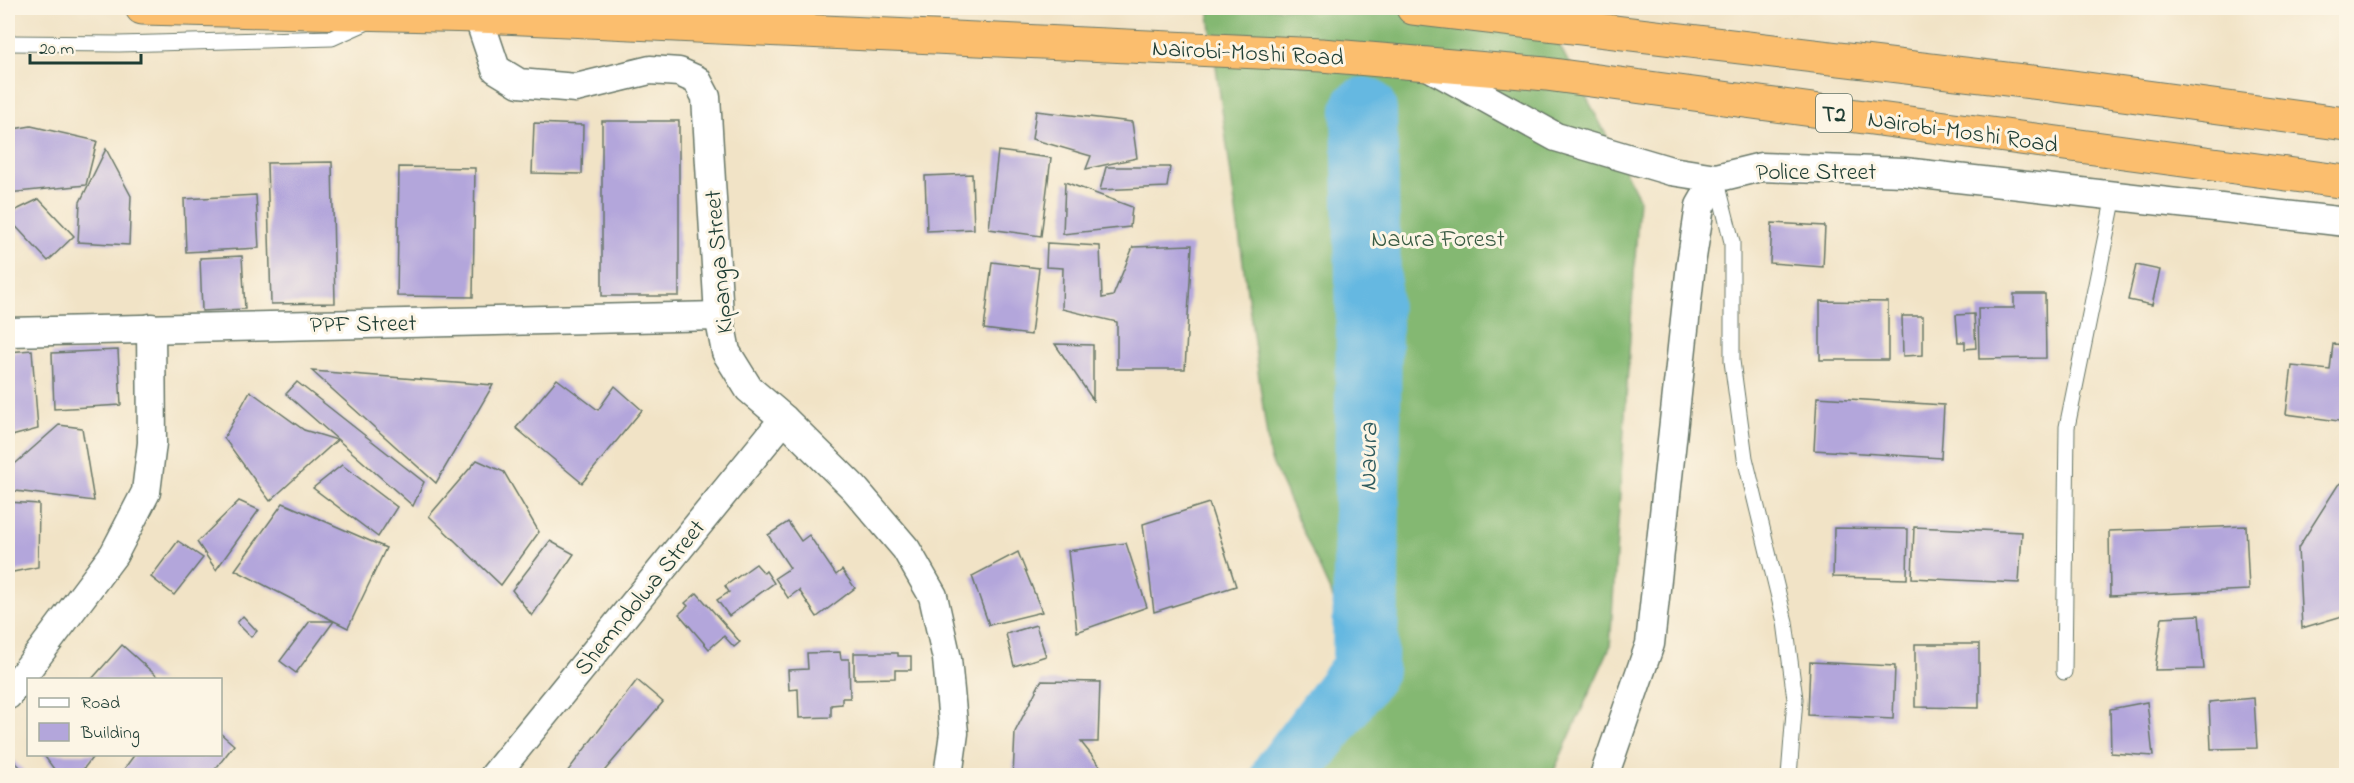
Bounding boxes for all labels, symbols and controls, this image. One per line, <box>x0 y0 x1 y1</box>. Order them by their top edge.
scale bar <box>30 27 141 65</box>
street label: Nairobi-Moshi Road <box>1151 32 1345 77</box>
text: 20 m <box>39 37 74 63</box>
road number: T2 <box>1816 94 1852 132</box>
street label: Nairobi-Moshi Road <box>1865 103 2061 164</box>
street label: Police Street <box>1756 156 1876 191</box>
street label: Kipanga Street <box>697 188 744 335</box>
park label: Naura Forest <box>1371 223 1505 258</box>
street label: PPF Street <box>309 307 417 344</box>
water label: Naura <box>1350 422 1390 492</box>
street label: Shemndolwa Street <box>567 513 715 684</box>
legend <box>27 678 222 756</box>
text: Road <box>81 691 120 717</box>
text: Building <box>80 721 140 748</box>

